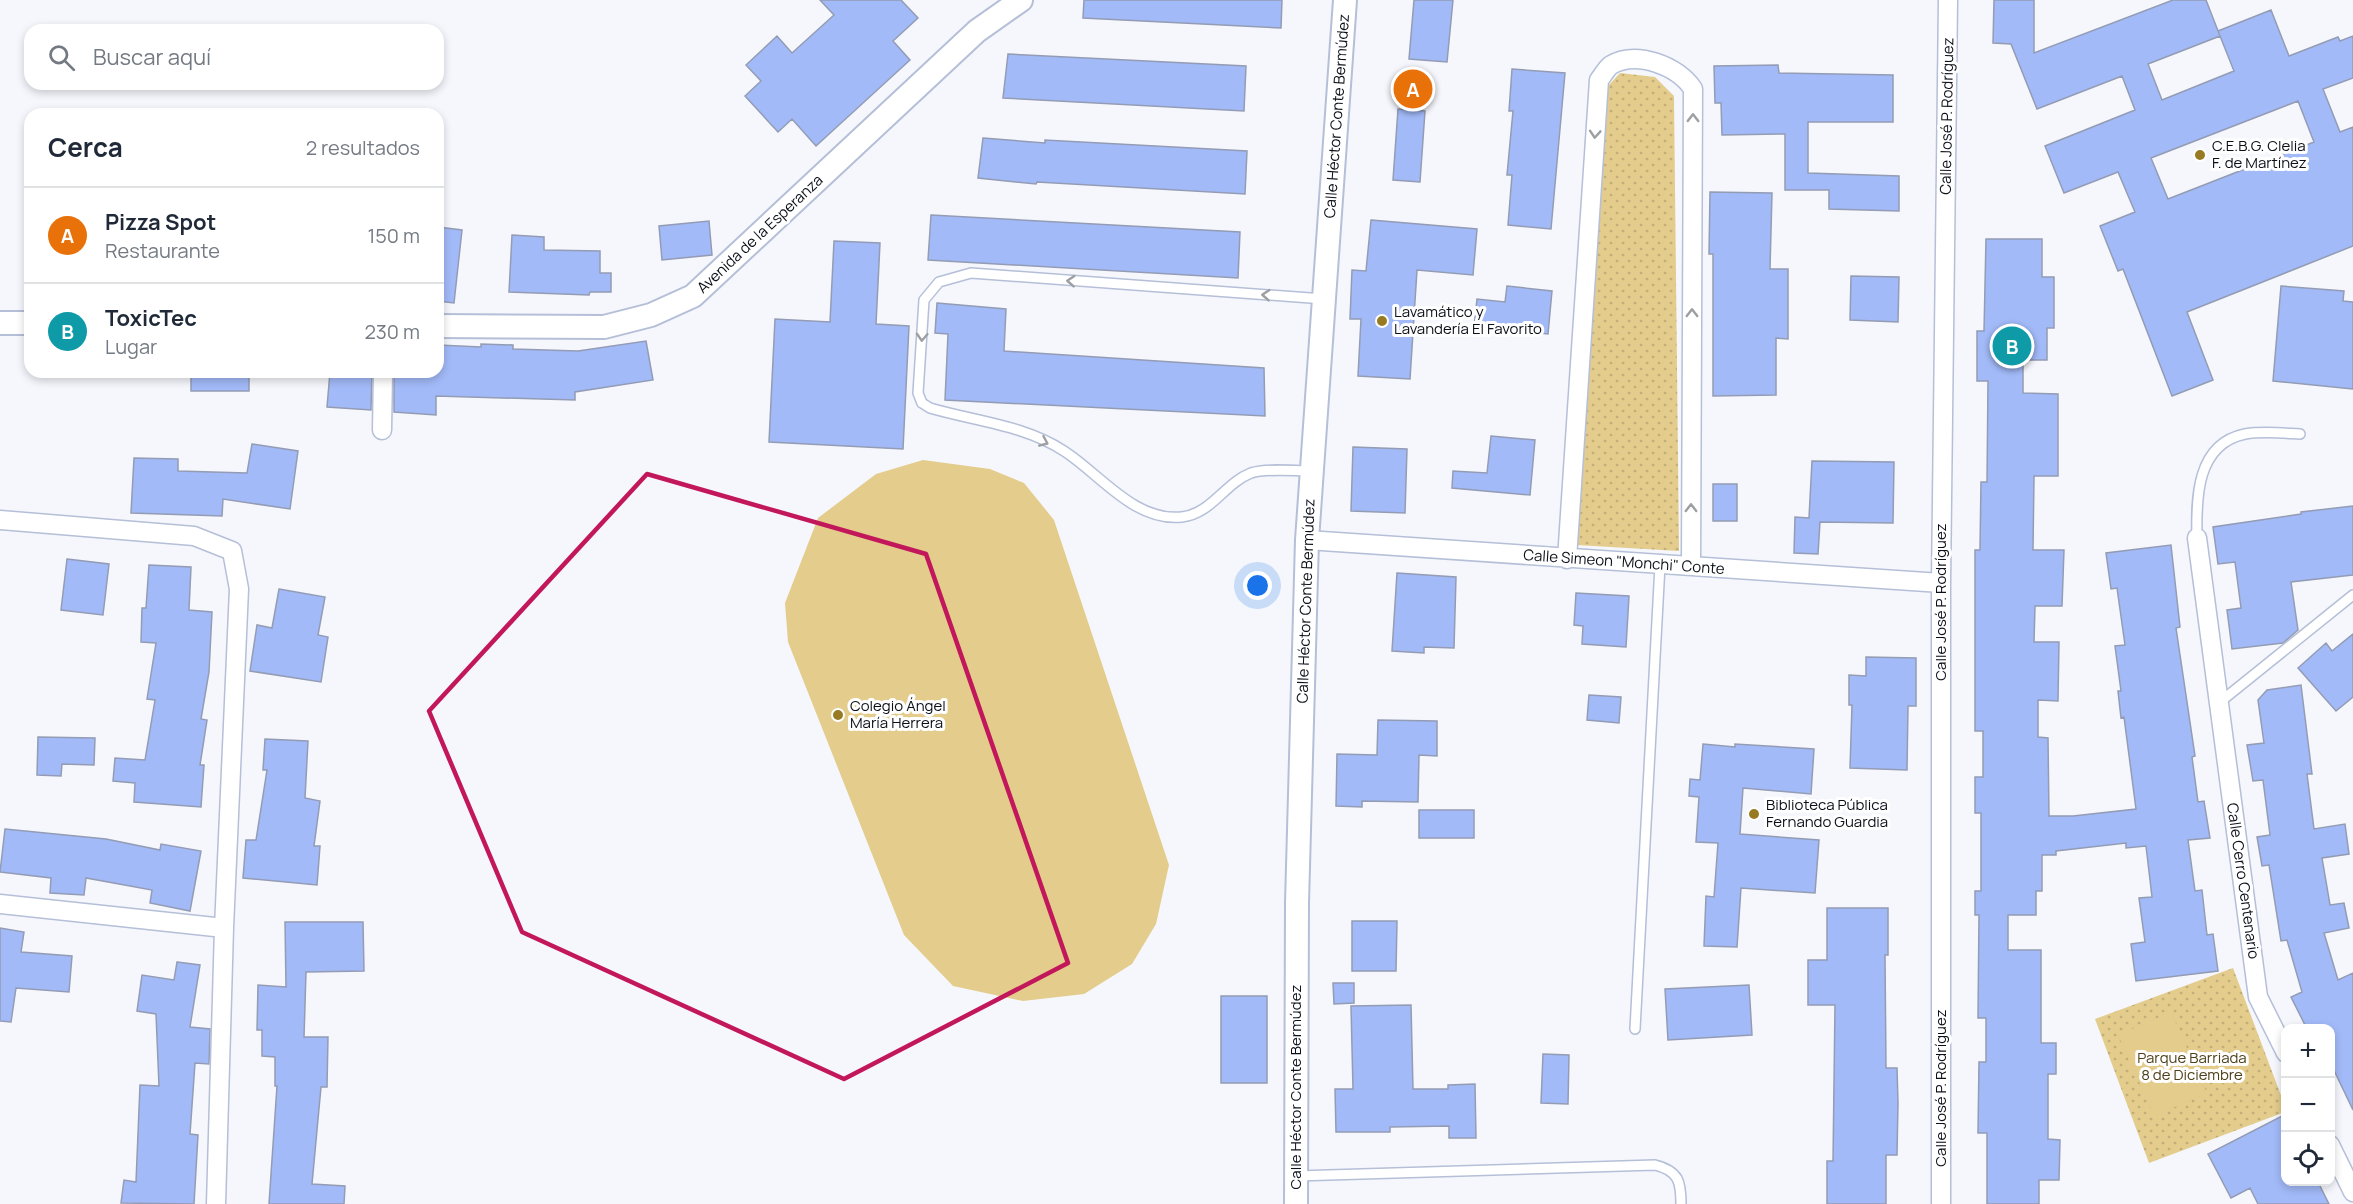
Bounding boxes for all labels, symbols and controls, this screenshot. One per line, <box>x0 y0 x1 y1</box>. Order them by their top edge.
street label: Calle Héctor Conte Bermúdez <box>1319 13 1354 219</box>
search box <box>24 24 444 90</box>
street label: Calle José P. Rodríguez <box>1935 37 1958 195</box>
icon: search <box>45 41 78 74</box>
text: Buscar aquí <box>93 42 211 72</box>
pin: A <box>1394 66 1432 112</box>
one-way arrow <box>1687 113 1699 122</box>
text: Cerca <box>48 129 123 165</box>
one-way arrow <box>1589 129 1602 138</box>
text: 2 resultados <box>306 134 420 161</box>
place label: C.E.B.G. Clelia F. de Martínez <box>2212 135 2307 173</box>
marker: C.E.B.G. Clelia F. de Martínez <box>2193 148 2207 162</box>
street label: Avenida de la Esperanza <box>692 170 827 298</box>
text: Pizza Spot <box>105 207 216 237</box>
text: A <box>61 222 74 249</box>
text: 150 m <box>367 222 420 249</box>
text: Restaurante <box>105 237 220 264</box>
one-way arrow <box>1067 274 1076 287</box>
one-way arrow <box>1261 289 1270 302</box>
place label: Lavamático y Lavandería El Favorito <box>1394 301 1542 339</box>
text: ToxicTec <box>105 303 197 333</box>
one-way arrow <box>1686 308 1698 317</box>
marker: Lavamático y Lavandería El Favorito <box>1375 314 1389 328</box>
text: B <box>61 318 74 345</box>
text: 230 m <box>364 318 420 345</box>
pin: B <box>1992 324 2032 368</box>
text: Lugar <box>105 333 157 360</box>
one-way arrow <box>915 333 928 342</box>
one-way arrow <box>1038 434 1049 446</box>
street label: Calle Héctor Conte Bermúdez <box>1291 498 1320 704</box>
one-way arrow <box>1685 503 1697 512</box>
street label: Calle José P. Rodríguez <box>1930 523 1951 681</box>
street label: Calle Simeon "Monchi" Conte <box>1523 544 1726 579</box>
your location <box>1243 571 1272 600</box>
place label: Colegio Ángel María Herrera <box>850 695 946 733</box>
marker: Colegio Ángel María Herrera <box>831 708 845 722</box>
place label: Biblioteca Pública Fernando Guardia <box>1766 794 1888 832</box>
street label: Calle Cerro Centenario <box>2222 802 2265 960</box>
marker: Biblioteca Pública Fernando Guardia <box>1747 807 1761 821</box>
street label: Calle Héctor Conte Bermúdez <box>1285 985 1306 1189</box>
street label: Calle José P. Rodríguez <box>1930 1009 1951 1167</box>
map controls <box>2281 1024 2335 1186</box>
button: + <box>2281 1024 2335 1078</box>
park label: Parque Barriada 8 de Diciembre <box>2137 1047 2247 1085</box>
button: − <box>2281 1078 2335 1132</box>
button: locate <box>2281 1132 2335 1186</box>

